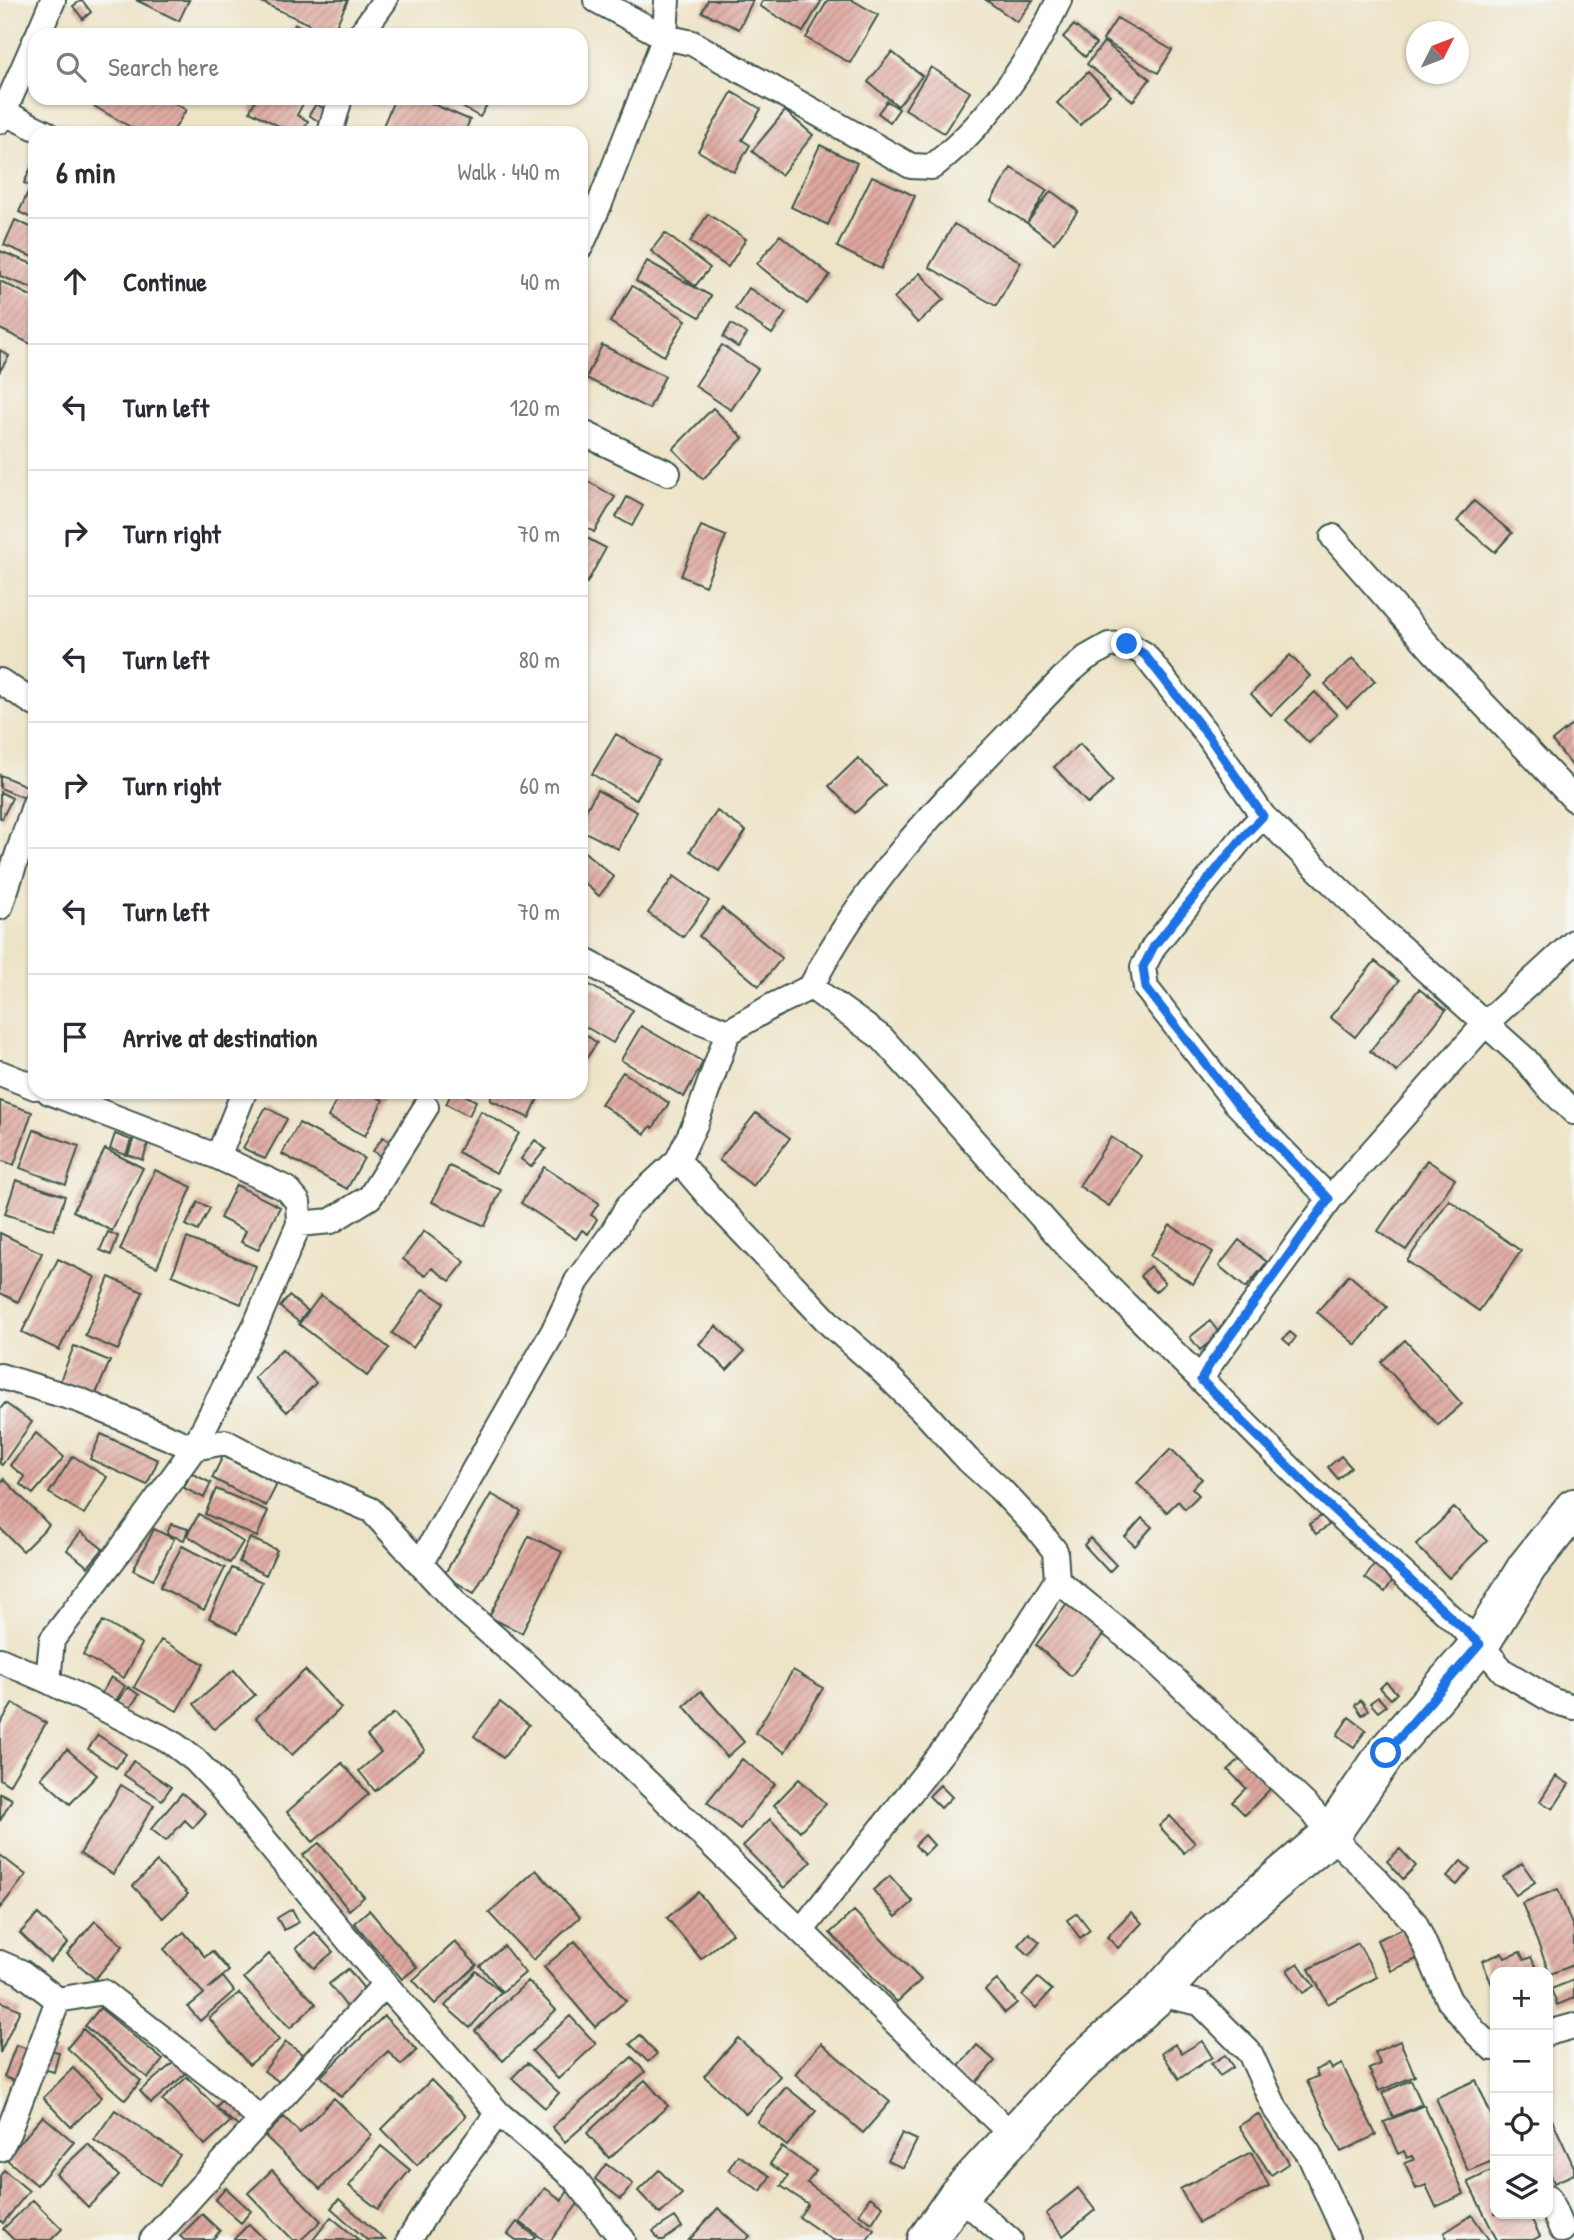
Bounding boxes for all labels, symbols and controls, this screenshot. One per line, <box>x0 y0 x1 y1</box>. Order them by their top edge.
north arrow <box>1406 21 1469 84</box>
search box <box>28 28 588 105</box>
icon: search <box>52 48 90 86</box>
text: Search here <box>108 49 219 84</box>
text: 6 min <box>56 152 116 192</box>
text: Walk · 440 m <box>457 156 560 187</box>
icon: ahead <box>56 262 94 300</box>
text: Continue <box>123 264 207 299</box>
text: 40 m <box>520 266 560 297</box>
icon: left <box>56 388 94 426</box>
text: Turn left <box>123 390 209 425</box>
text: 120 m <box>510 392 560 423</box>
icon: right <box>56 514 94 552</box>
text: Turn right <box>123 516 221 551</box>
text: 70 m <box>517 518 560 549</box>
route end <box>1111 628 1142 659</box>
icon: left <box>56 640 94 678</box>
text: Turn left <box>123 642 209 677</box>
text: 80 m <box>519 644 560 675</box>
icon: right <box>56 766 94 804</box>
text: Turn right <box>123 768 221 803</box>
text: 60 m <box>520 770 560 801</box>
icon: left <box>56 892 94 930</box>
text: Turn left <box>123 894 209 929</box>
text: 70 m <box>517 896 560 927</box>
icon: arrive <box>56 1018 94 1056</box>
text: Arrive at destination <box>123 1020 318 1055</box>
route start <box>1370 1737 1401 1768</box>
map controls <box>1490 1967 1553 2219</box>
button: + <box>1490 1967 1553 2030</box>
button: − <box>1490 2030 1553 2093</box>
button: locate <box>1490 2093 1553 2156</box>
button: layers <box>1490 2156 1553 2219</box>

